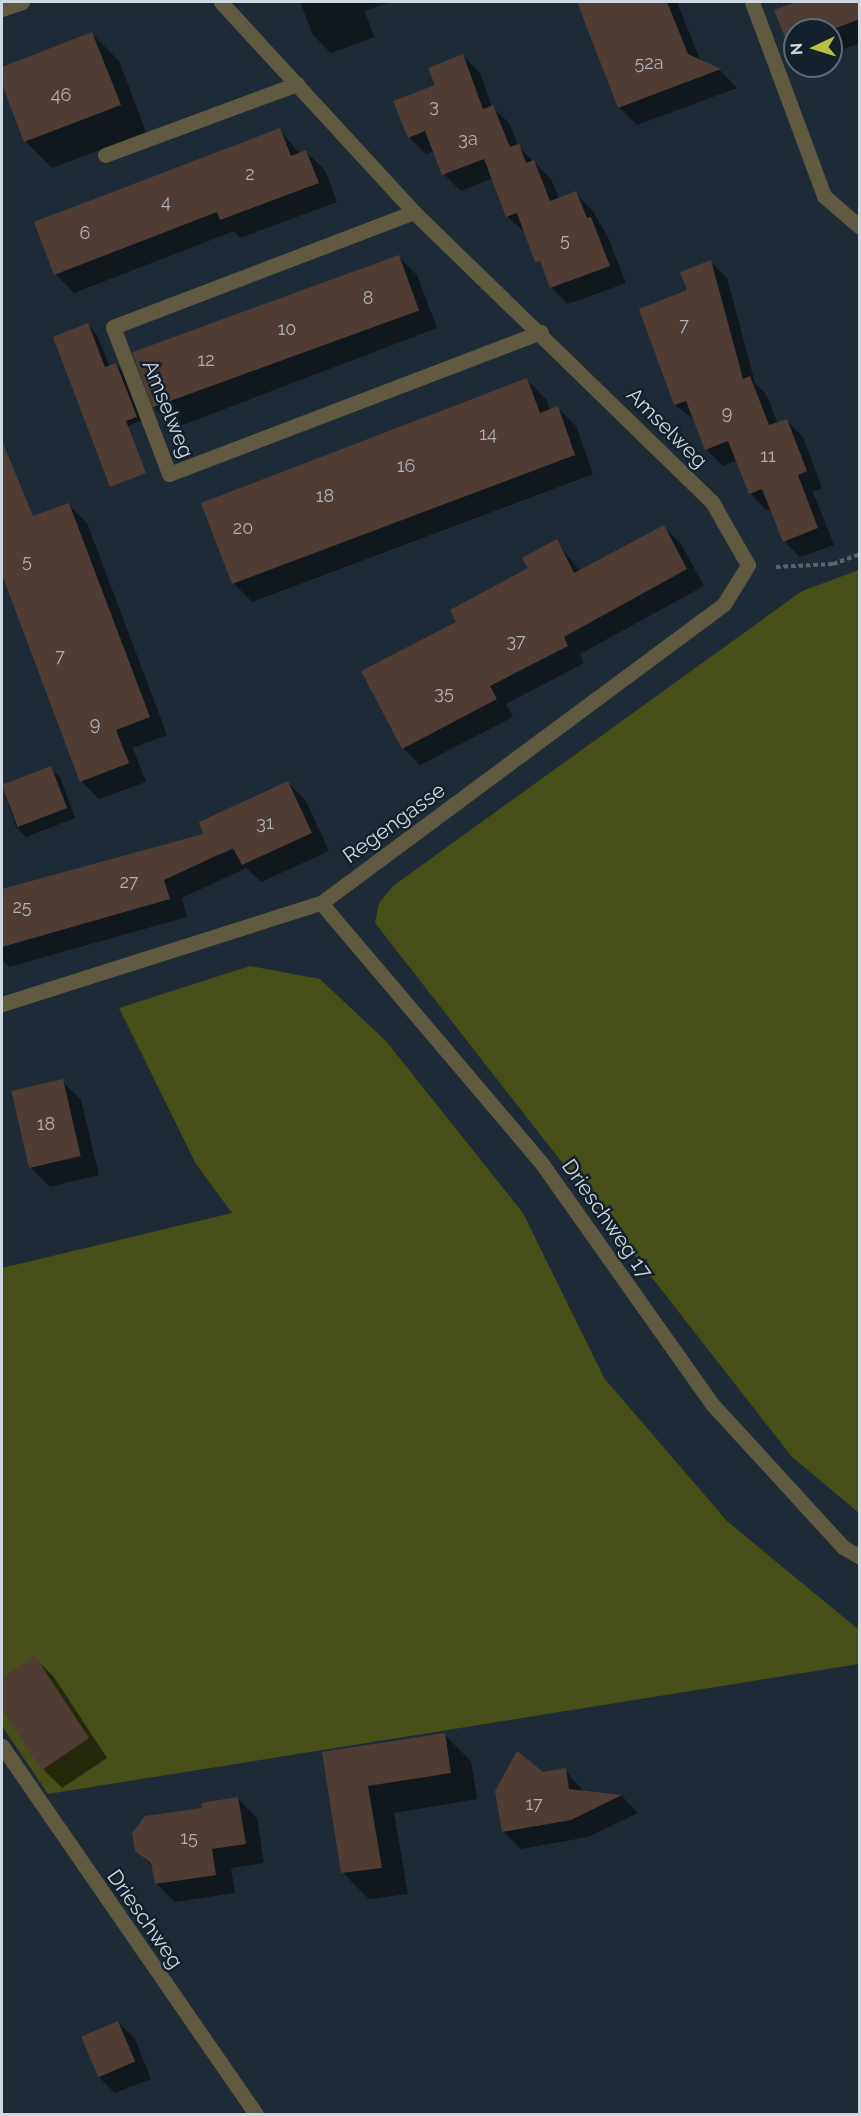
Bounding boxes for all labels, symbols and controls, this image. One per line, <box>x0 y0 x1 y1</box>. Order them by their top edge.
north arrow <box>783 18 843 78</box>
text: N <box>787 42 806 56</box>
house number: 52a <box>635 52 663 74</box>
house number: 46 <box>51 84 71 106</box>
house number: 3 <box>429 95 439 117</box>
house number: 3a <box>458 128 478 150</box>
house number: 2 <box>245 163 255 185</box>
house number: 4 <box>161 191 171 213</box>
house number: 6 <box>80 222 90 244</box>
house number: 5 <box>560 229 570 251</box>
house number: 8 <box>363 287 373 309</box>
house number: 7 <box>679 314 689 336</box>
house number: 10 <box>278 318 296 340</box>
house number: 12 <box>197 349 215 371</box>
street label: Amselweg <box>137 356 199 462</box>
street label: Amselweg <box>622 383 712 473</box>
house number: 9 <box>722 402 732 424</box>
house number: 14 <box>479 423 497 445</box>
house number: 11 <box>760 445 776 467</box>
house number: 16 <box>397 455 415 477</box>
house number: 18 <box>316 485 334 507</box>
house number: 20 <box>233 517 253 539</box>
house number: 5 <box>22 550 32 572</box>
house number: 37 <box>506 630 526 652</box>
house number: 7 <box>55 645 65 667</box>
house number: 35 <box>434 682 454 704</box>
house number: 9 <box>90 713 100 735</box>
street label: Regengasse <box>338 777 450 869</box>
house number: 31 <box>256 812 274 834</box>
house number: 27 <box>119 871 139 893</box>
house number: 25 <box>12 896 32 918</box>
house number: 18 <box>37 1113 55 1135</box>
street label: Drieschweg 17 <box>556 1154 658 1284</box>
house number: 17 <box>525 1793 543 1815</box>
house number: 15 <box>180 1827 198 1849</box>
street label: Drieschweg <box>102 1865 188 1973</box>

